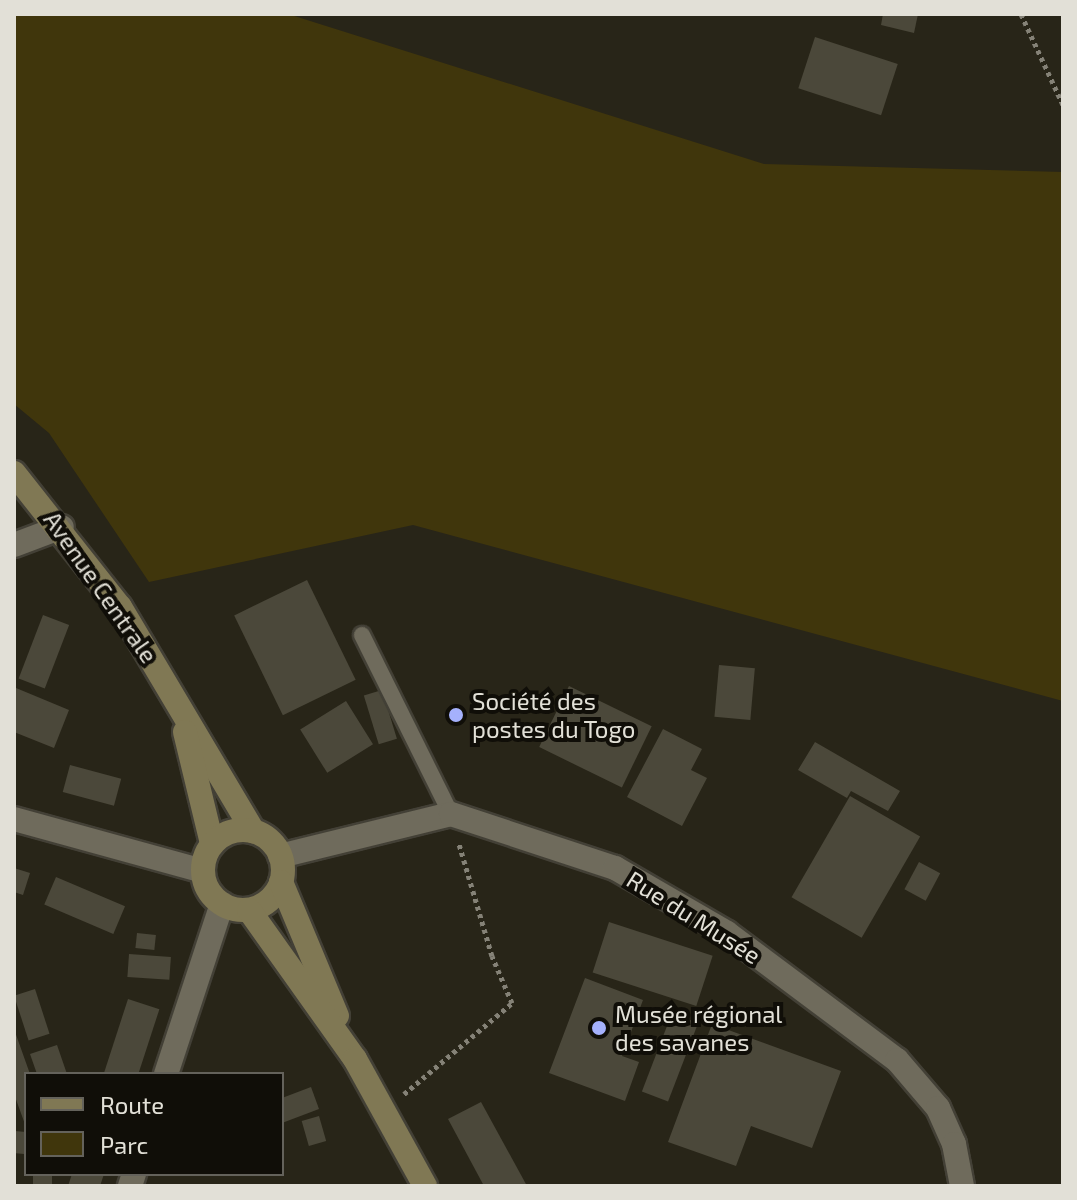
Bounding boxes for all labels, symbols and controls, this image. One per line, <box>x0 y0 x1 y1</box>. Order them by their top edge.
street label: Avenue Centrale <box>38 506 164 668</box>
place label: Société des postes du Togo <box>472 687 636 743</box>
marker: Société des postes du Togo <box>447 706 465 724</box>
street label: Rue du Musée <box>622 864 766 970</box>
place label: Musée régional des savanes <box>615 1000 782 1056</box>
marker: Musée régional des savanes <box>590 1019 608 1037</box>
legend <box>24 1072 284 1176</box>
text: Route <box>100 1090 164 1119</box>
text: Parc <box>100 1130 148 1159</box>

